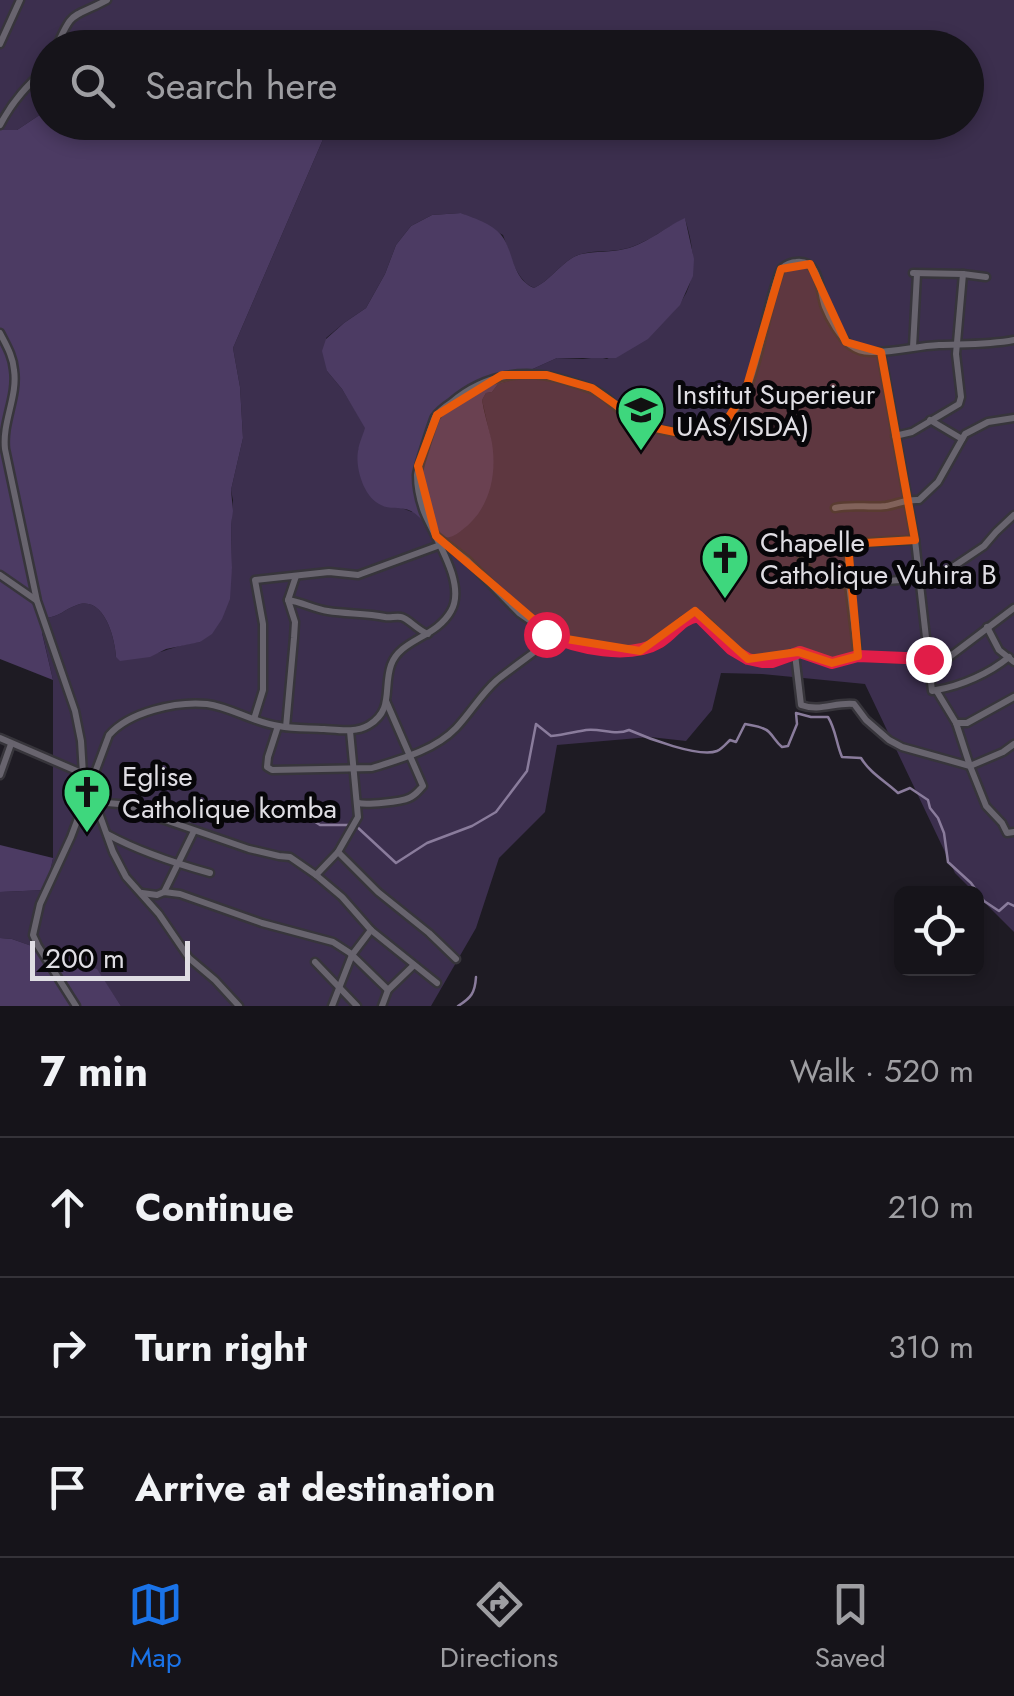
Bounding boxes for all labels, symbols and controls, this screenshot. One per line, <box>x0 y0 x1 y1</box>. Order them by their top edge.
search box <box>30 30 984 140</box>
icon: search <box>65 58 120 113</box>
text: Search here <box>145 58 337 113</box>
place label: Institut Superieur UAS/ISDA) <box>676 374 876 447</box>
school or university icon: Institut Superieur UAS/ISDA) <box>615 384 667 452</box>
place label: Chapelle Catholique Vuhira B <box>760 522 997 595</box>
church icon: Chapelle Catholique Vuhira B <box>699 532 751 600</box>
route start <box>524 612 570 658</box>
route end <box>906 637 952 683</box>
place label: Eglise Catholique komba <box>122 756 337 829</box>
church icon: Eglise Catholique komba <box>61 766 113 834</box>
map controls <box>894 886 984 976</box>
button: locate <box>894 886 984 976</box>
scale bar <box>30 936 190 980</box>
text: 200 m <box>45 938 125 979</box>
text: 7 min <box>40 1041 148 1102</box>
text: Walk · 520 m <box>790 1048 974 1094</box>
icon: ahead <box>40 1180 95 1235</box>
text: Continue <box>135 1180 294 1235</box>
text: 210 m <box>888 1184 974 1230</box>
icon: right <box>40 1320 95 1375</box>
text: Turn right <box>135 1320 307 1375</box>
text: 310 m <box>888 1324 974 1370</box>
icon: arrive <box>40 1460 95 1515</box>
text: Arrive at destination <box>135 1460 496 1515</box>
tab: Map <box>128 1577 183 1678</box>
tab: Directions <box>440 1577 558 1678</box>
tab: Saved <box>815 1577 886 1678</box>

